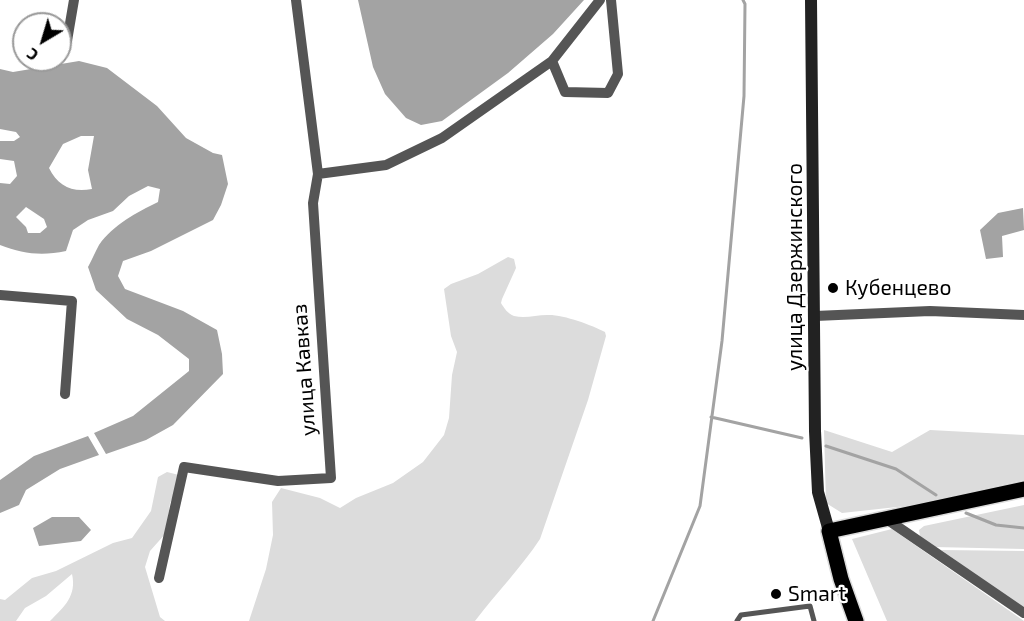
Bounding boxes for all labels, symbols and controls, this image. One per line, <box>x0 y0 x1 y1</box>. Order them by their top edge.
north arrow <box>12 12 72 72</box>
text: С <box>22 45 41 65</box>
street label: улица Дзержинского <box>782 163 808 371</box>
place label: Кубенцево <box>845 275 951 301</box>
marker: Кубенцево <box>826 281 840 295</box>
street label: улица Кавказ <box>287 303 321 437</box>
place label: Smart <box>788 581 846 607</box>
marker: Smart <box>769 587 783 601</box>

